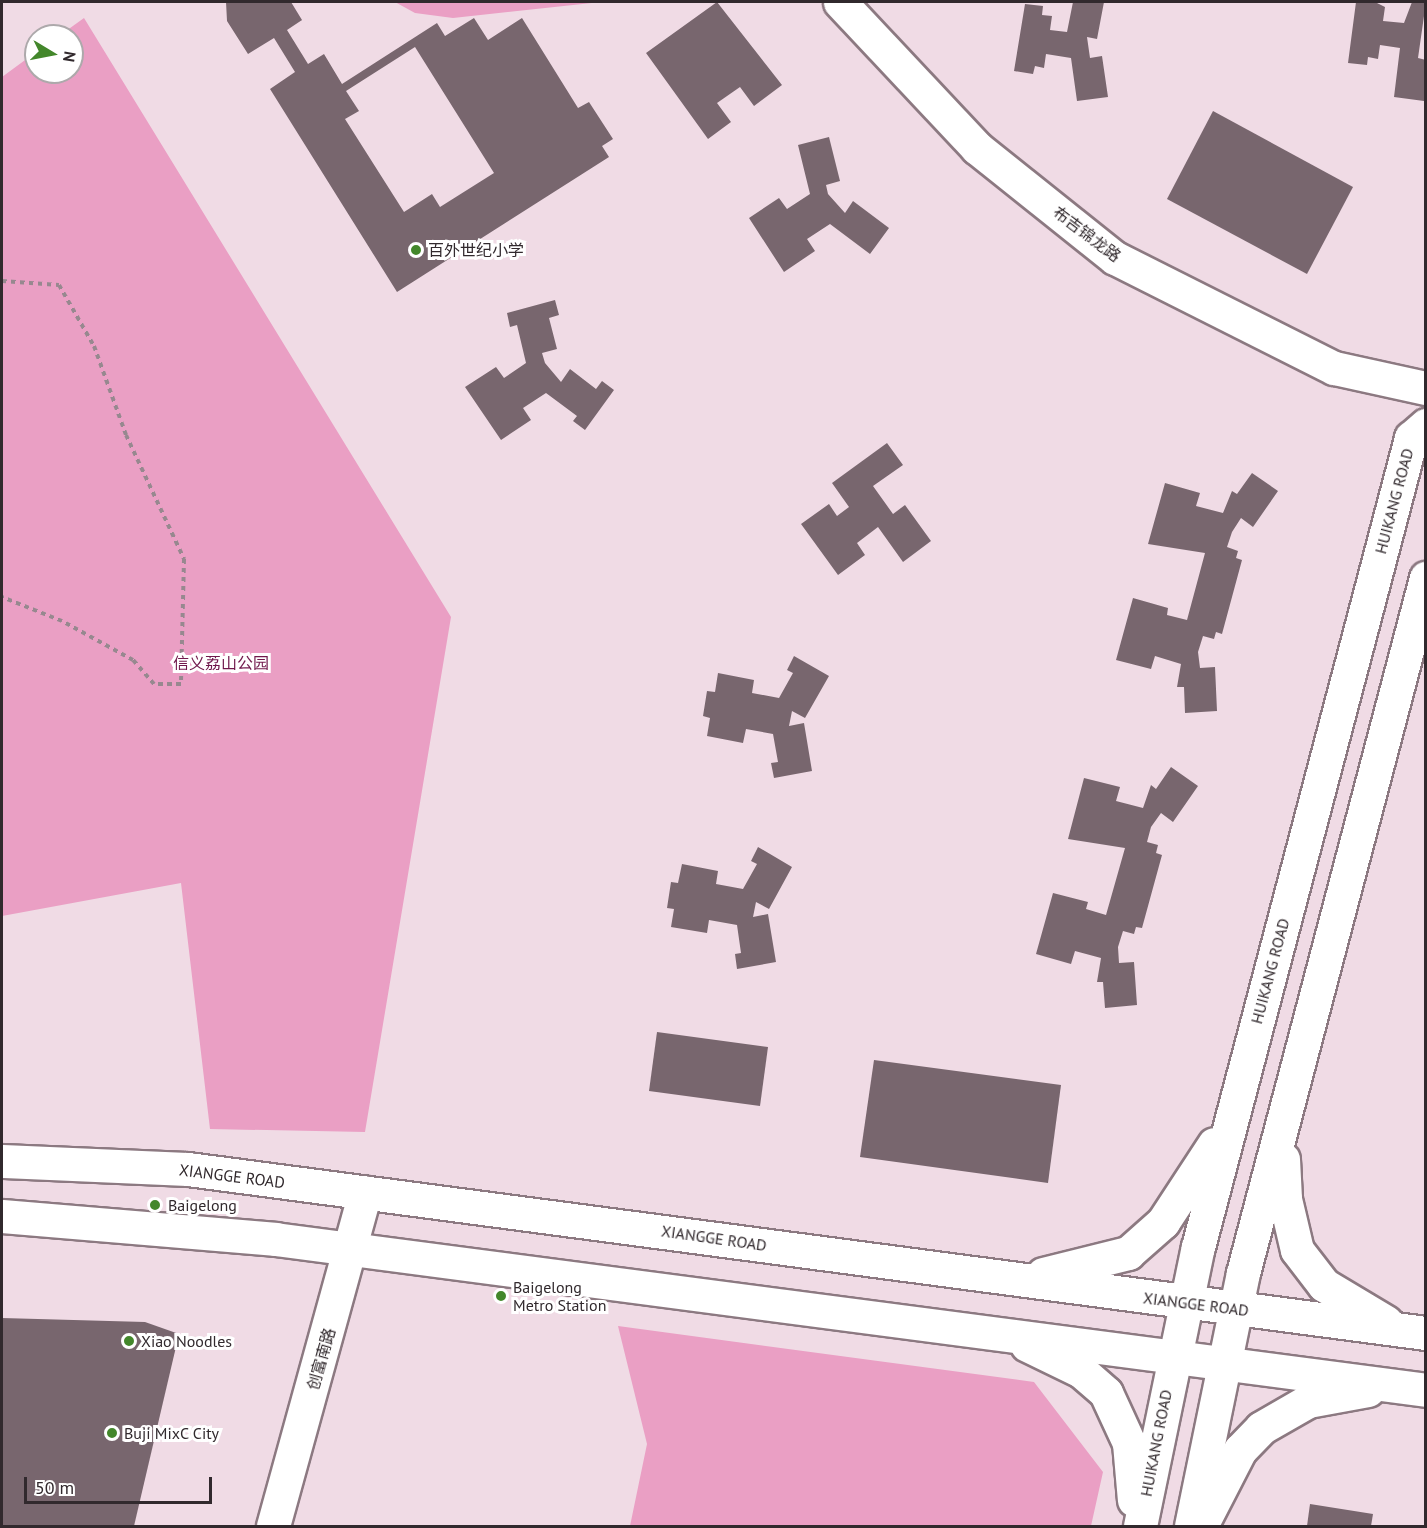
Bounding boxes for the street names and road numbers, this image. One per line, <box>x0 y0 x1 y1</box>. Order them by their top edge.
street label: 布吉锦龙路 <box>1049 202 1125 266</box>
street label: HUIKANG ROAD <box>1371 446 1417 556</box>
street label: HUIKANG ROAD <box>1247 916 1293 1026</box>
street label: XIANGGE ROAD <box>178 1160 286 1192</box>
street label: XIANGGE ROAD <box>660 1221 768 1255</box>
street label: XIANGGE ROAD <box>1142 1288 1250 1320</box>
street label: 创富南路 <box>303 1326 339 1392</box>
street label: HUIKANG ROAD <box>1136 1388 1176 1498</box>

